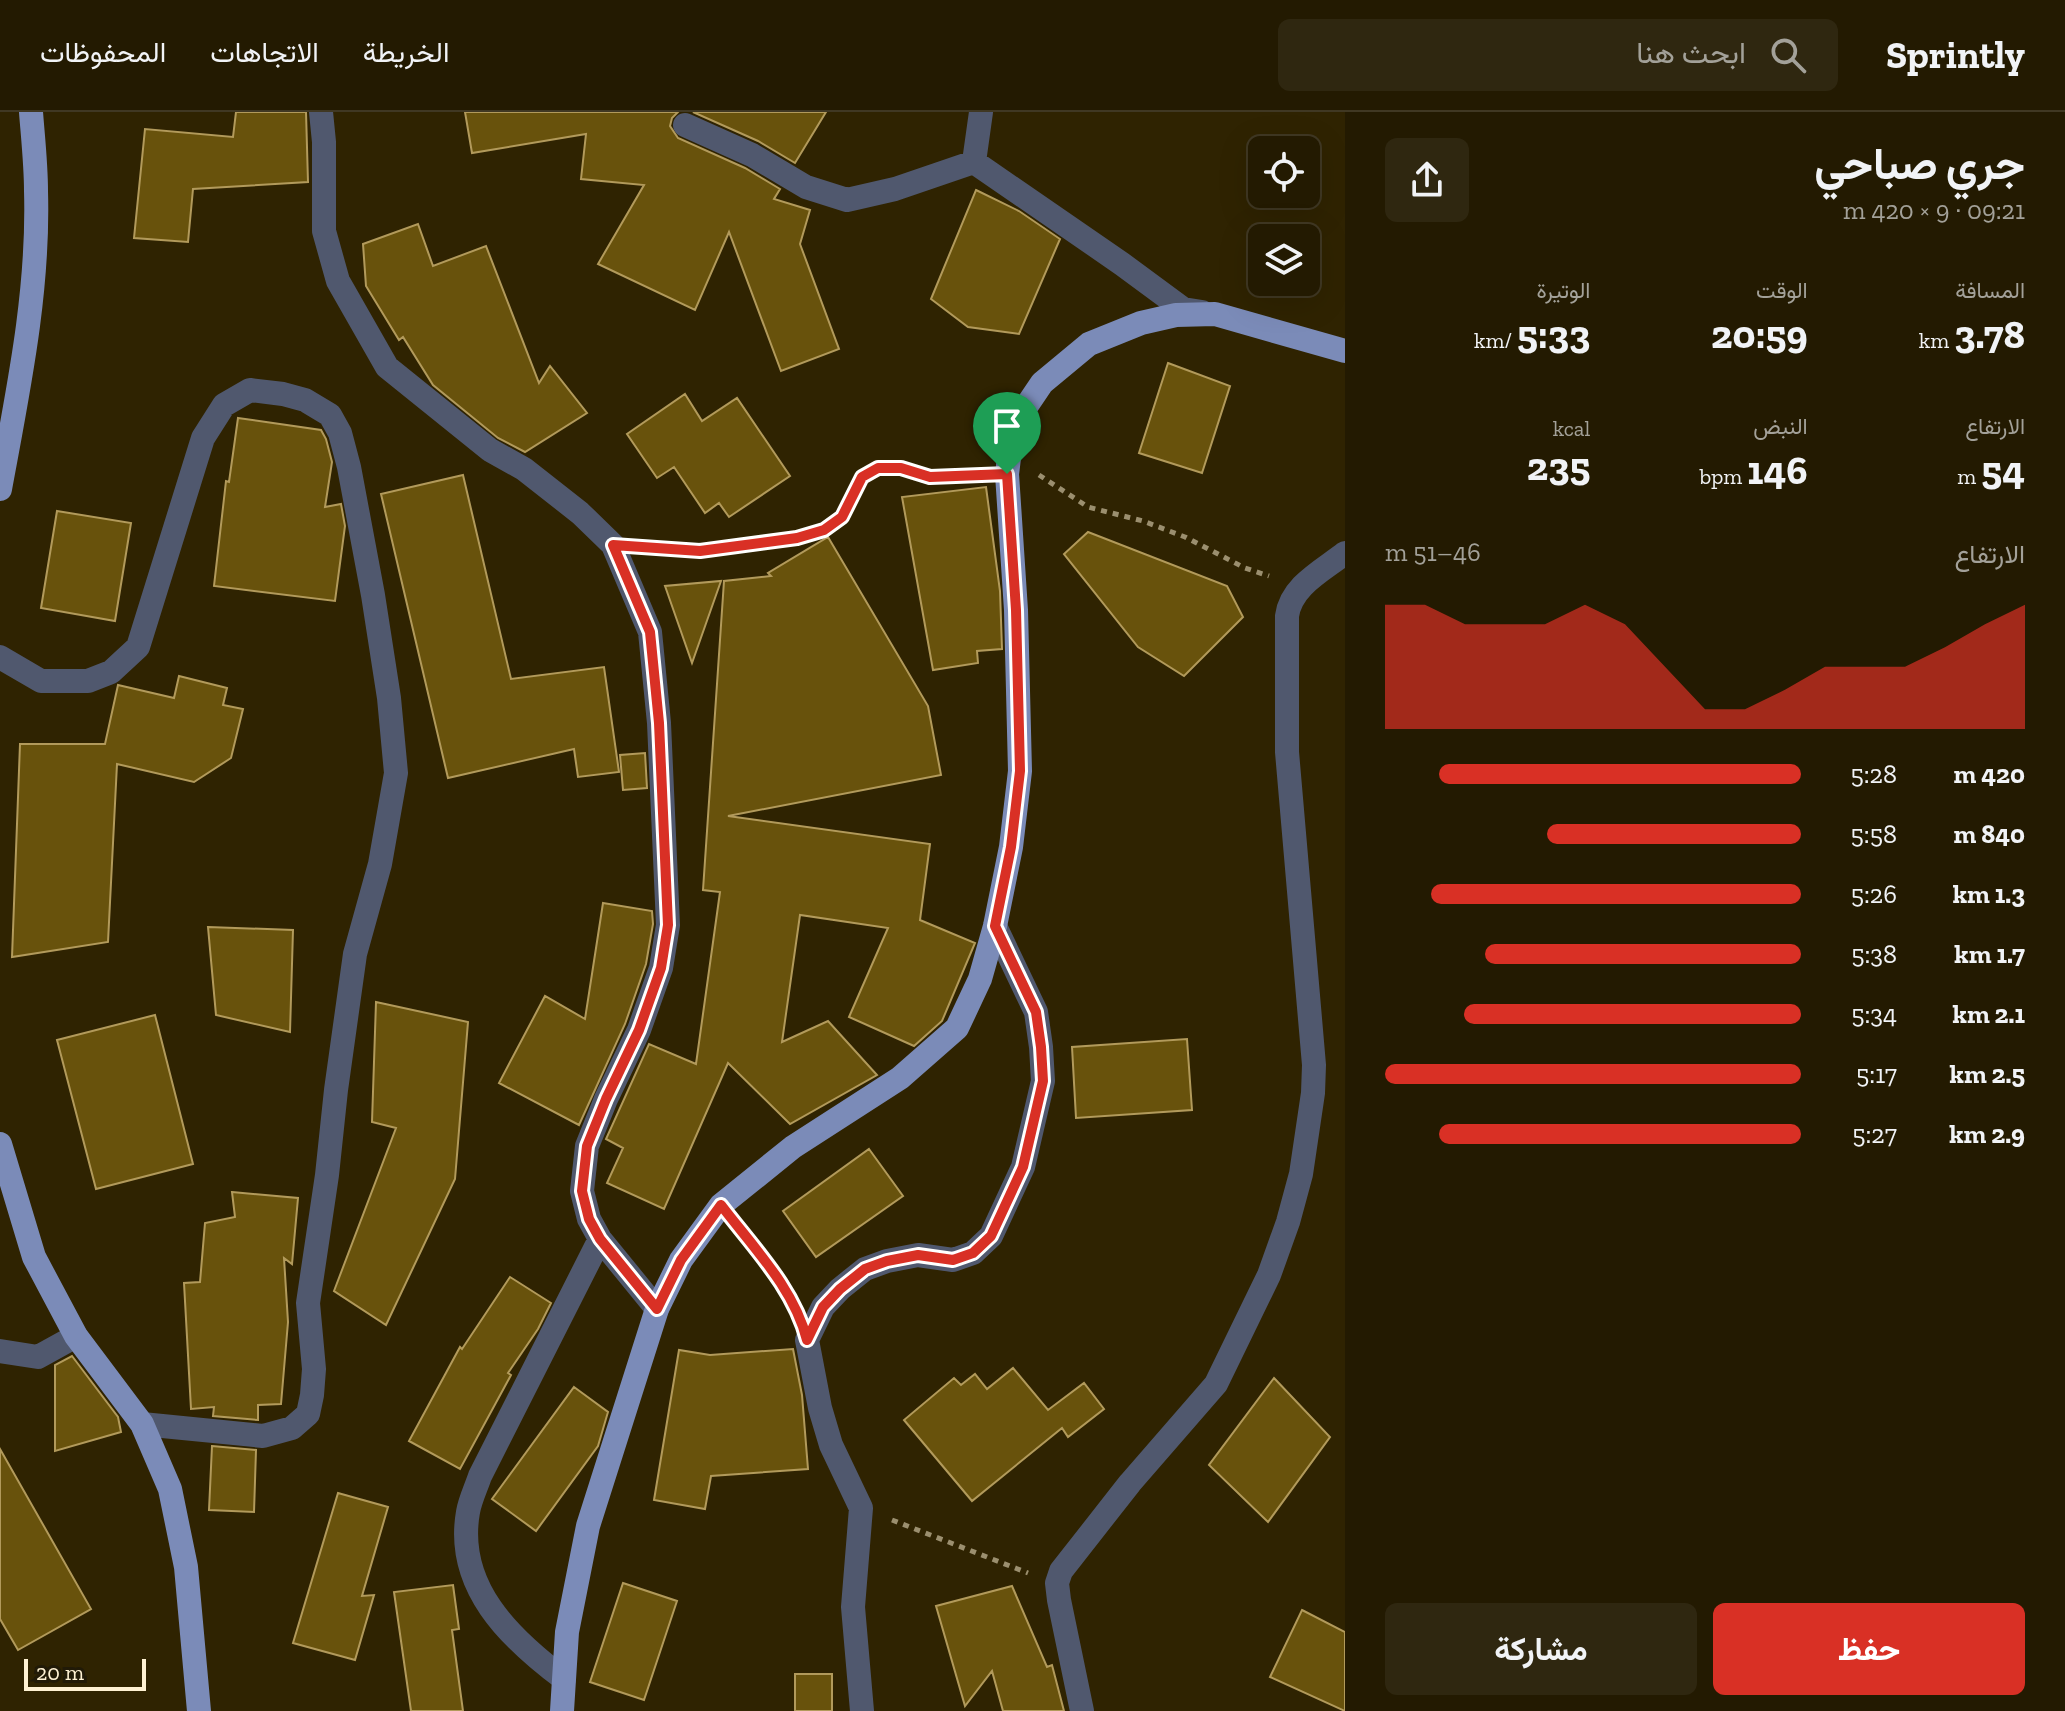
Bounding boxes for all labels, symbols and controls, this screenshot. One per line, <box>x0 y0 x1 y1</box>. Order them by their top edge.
search box <box>1278 19 1838 91</box>
text: Sprintly <box>1886 32 2025 78</box>
icon: search <box>1766 33 1810 77</box>
text: ابحث هنا <box>1636 35 1746 71</box>
text: المحفوظات <box>40 36 166 69</box>
text: الاتجاهات <box>210 36 319 69</box>
text: الخريطة <box>363 36 449 69</box>
map controls <box>1248 136 1320 296</box>
button: locate <box>1248 136 1320 208</box>
text: جري صباحي <box>1814 137 2025 190</box>
button: share <box>1385 138 1469 222</box>
text: 09:21 · 9 × 420 m <box>1843 194 2025 226</box>
button: layers <box>1248 224 1320 296</box>
text: الوتيرة <box>1537 277 1590 304</box>
text: الوقت <box>1756 277 1808 304</box>
text: المسافة <box>1955 277 2025 304</box>
text: 5:33 <box>1517 310 1590 358</box>
text: 20:59 <box>1711 310 1808 358</box>
text: 3.78 <box>1954 310 2025 358</box>
text: /km <box>1474 327 1517 354</box>
text: km <box>1919 327 1954 354</box>
pin <box>973 392 1041 474</box>
icon: arrive <box>985 404 1029 448</box>
text: النبض <box>1753 413 1808 440</box>
text: الارتفاع <box>1965 413 2025 440</box>
text: kcal <box>1553 415 1590 442</box>
text: 235 <box>1527 442 1590 490</box>
text: 146 <box>1747 446 1808 494</box>
text: 54 <box>1981 446 2025 494</box>
text: bpm <box>1699 463 1747 490</box>
text: m <box>1957 463 1981 490</box>
text: 46–51 m <box>1385 536 1481 568</box>
text: الارتفاع <box>1954 538 2025 570</box>
text: 5:28 <box>1850 758 1897 790</box>
text: 420 m <box>1954 758 2025 790</box>
text: 5:58 <box>1851 818 1897 850</box>
text: 840 m <box>1954 818 2025 850</box>
text: 5:26 <box>1851 878 1897 910</box>
text: 1.3 km <box>1953 878 2025 910</box>
text: 5:38 <box>1851 938 1897 970</box>
text: 1.7 km <box>1954 938 2025 970</box>
text: 5:34 <box>1851 998 1897 1030</box>
text: 2.1 km <box>1953 998 2025 1030</box>
text: 5:17 <box>1856 1058 1897 1090</box>
text: 2.5 km <box>1950 1058 2025 1090</box>
text: 5:27 <box>1852 1118 1897 1150</box>
text: 2.9 km <box>1949 1118 2025 1150</box>
button: مشاركة <box>1385 1603 1697 1695</box>
button: حفظ <box>1713 1603 2025 1695</box>
scale bar <box>24 1655 146 1691</box>
text: 20 m <box>36 1659 84 1686</box>

